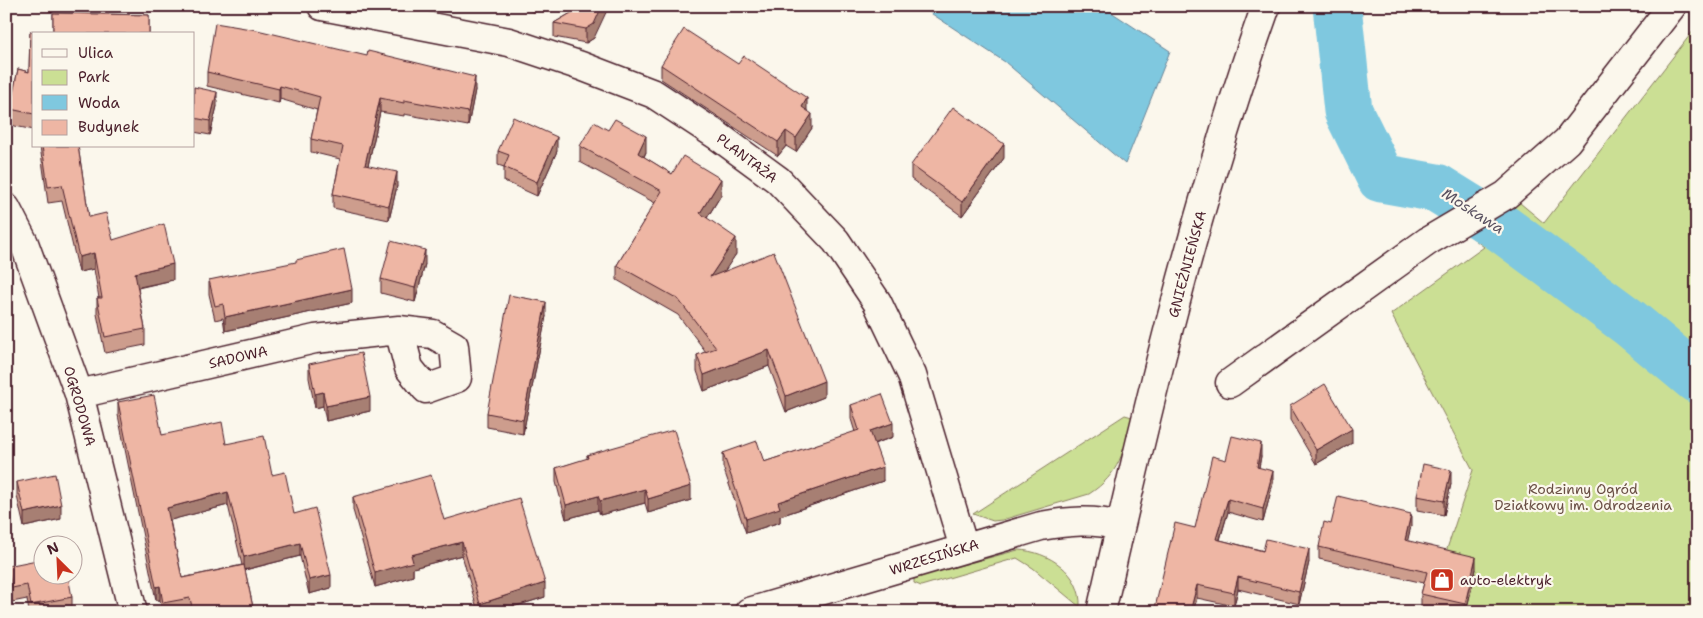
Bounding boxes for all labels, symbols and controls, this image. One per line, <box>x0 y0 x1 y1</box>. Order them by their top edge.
legend <box>32 32 195 148</box>
text: Ulica <box>78 43 114 63</box>
text: Park <box>78 67 110 87</box>
text: Woda <box>78 93 120 113</box>
text: Budynek <box>78 117 139 137</box>
street label: PLANTAŻA <box>713 129 781 187</box>
water label: Moskawa <box>1438 183 1508 239</box>
street label: GNIEŹNIEŃSKA <box>1164 208 1210 320</box>
street label: SADOWA <box>207 341 269 373</box>
street label: OGRODOWA <box>60 364 100 448</box>
park label: Rodzinny Ogród Działkowy im. Odrodzenia <box>1494 480 1672 514</box>
street label: WRZESIŃSKA <box>887 535 981 579</box>
north arrow <box>32 536 82 586</box>
text: N <box>44 538 61 559</box>
shop icon: auto-elektryk <box>1429 567 1455 593</box>
place label: auto-elektryk <box>1460 571 1552 589</box>

